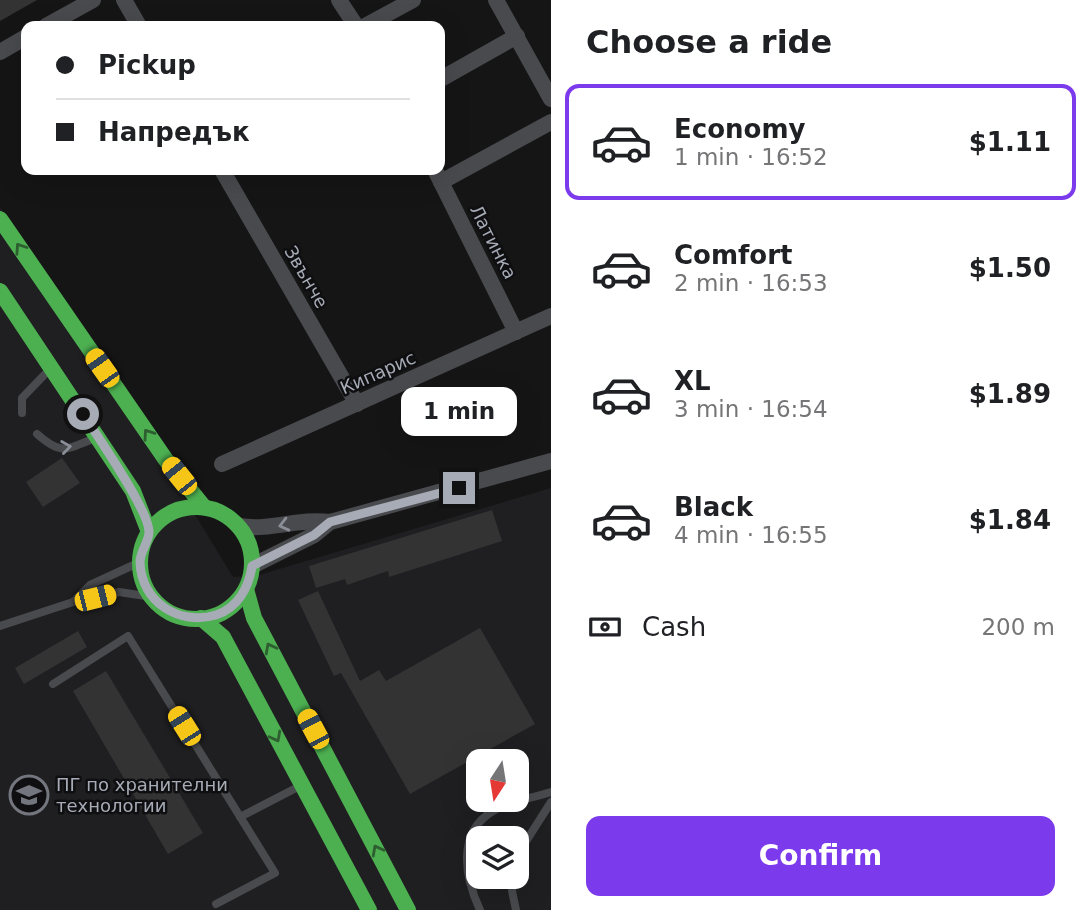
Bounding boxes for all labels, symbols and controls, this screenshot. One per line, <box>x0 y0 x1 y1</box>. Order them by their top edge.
text: Choose a ride <box>586 23 832 61</box>
text: Pickup <box>98 50 196 80</box>
icon: car <box>590 111 653 174</box>
text: Economy <box>674 114 805 144</box>
text: Напредък <box>98 117 250 147</box>
text: $1.11 <box>969 127 1051 157</box>
text: 1 min · 16:52 <box>674 144 828 170</box>
street label: Латинка <box>466 201 521 282</box>
icon: car <box>590 237 653 300</box>
text: Comfort <box>674 240 792 270</box>
street label: Звънче <box>280 242 333 312</box>
one-way arrow <box>15 243 28 256</box>
text: $1.50 <box>969 253 1051 283</box>
text: 2 min · 16:53 <box>674 270 828 296</box>
car <box>82 345 123 391</box>
street label: Кипарис <box>337 347 419 398</box>
icon: car <box>590 363 653 426</box>
text: XL <box>674 366 711 396</box>
text: $1.89 <box>969 379 1051 409</box>
callout: 1 min <box>401 386 517 435</box>
text: 3 min · 16:54 <box>674 396 828 422</box>
route start <box>67 398 99 430</box>
text: 1 min <box>423 398 495 424</box>
one-way arrow <box>144 429 156 442</box>
one-way arrow <box>60 440 72 455</box>
car <box>158 453 201 499</box>
route end <box>443 472 475 504</box>
icon: car <box>590 489 653 552</box>
text: Black <box>674 492 753 522</box>
text: $1.84 <box>969 505 1051 535</box>
one-way arrow <box>279 517 291 531</box>
text: 4 min · 16:55 <box>674 522 828 548</box>
car <box>73 583 118 613</box>
icon: cash <box>586 608 624 646</box>
text: Cash <box>642 612 706 642</box>
text: 200 m <box>981 614 1055 640</box>
one-way arrow <box>265 643 278 656</box>
car <box>164 703 205 749</box>
car <box>294 706 333 752</box>
one-way arrow <box>268 730 281 742</box>
north arrow <box>466 749 528 812</box>
map controls <box>466 749 529 889</box>
school or university icon: ПГ по хранителни технологии <box>8 774 50 816</box>
place label: ПГ по хранителни технологии <box>56 774 228 816</box>
button: Confirm <box>586 816 1055 896</box>
button: layers <box>466 826 529 889</box>
one-way arrow <box>371 844 385 857</box>

